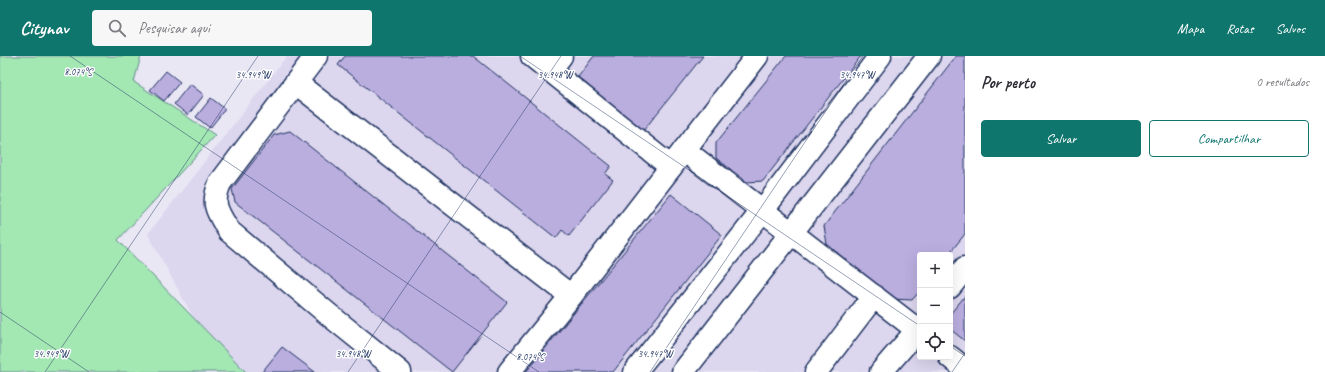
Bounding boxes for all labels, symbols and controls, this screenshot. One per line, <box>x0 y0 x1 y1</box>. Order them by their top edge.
search box <box>92 10 372 46</box>
text: Citynav <box>20 16 68 40</box>
icon: search <box>106 17 128 39</box>
text: Pesquisar aqui <box>138 19 210 38</box>
text: Mapa <box>1177 20 1204 37</box>
text: Rotas <box>1226 20 1254 37</box>
text: Salvos <box>1276 20 1305 37</box>
text: 8.074°S <box>64 65 94 78</box>
text: 34.949°W <box>236 68 272 81</box>
text: 34.948°W <box>538 68 574 81</box>
text: 34.947°W <box>840 68 876 81</box>
text: Por perto <box>981 72 1035 93</box>
text: 0 resultados <box>1256 74 1309 90</box>
button: Salvar <box>981 120 1141 157</box>
button: Compartilhar <box>1149 120 1309 157</box>
map controls <box>917 252 953 360</box>
button: + <box>917 252 953 288</box>
button: − <box>917 288 953 324</box>
button: locate <box>917 324 953 360</box>
text: 34.949°W <box>34 347 70 360</box>
text: 34.948°W <box>336 347 372 360</box>
text: 34.947°W <box>638 347 674 360</box>
text: 8.074°S <box>516 350 546 363</box>

